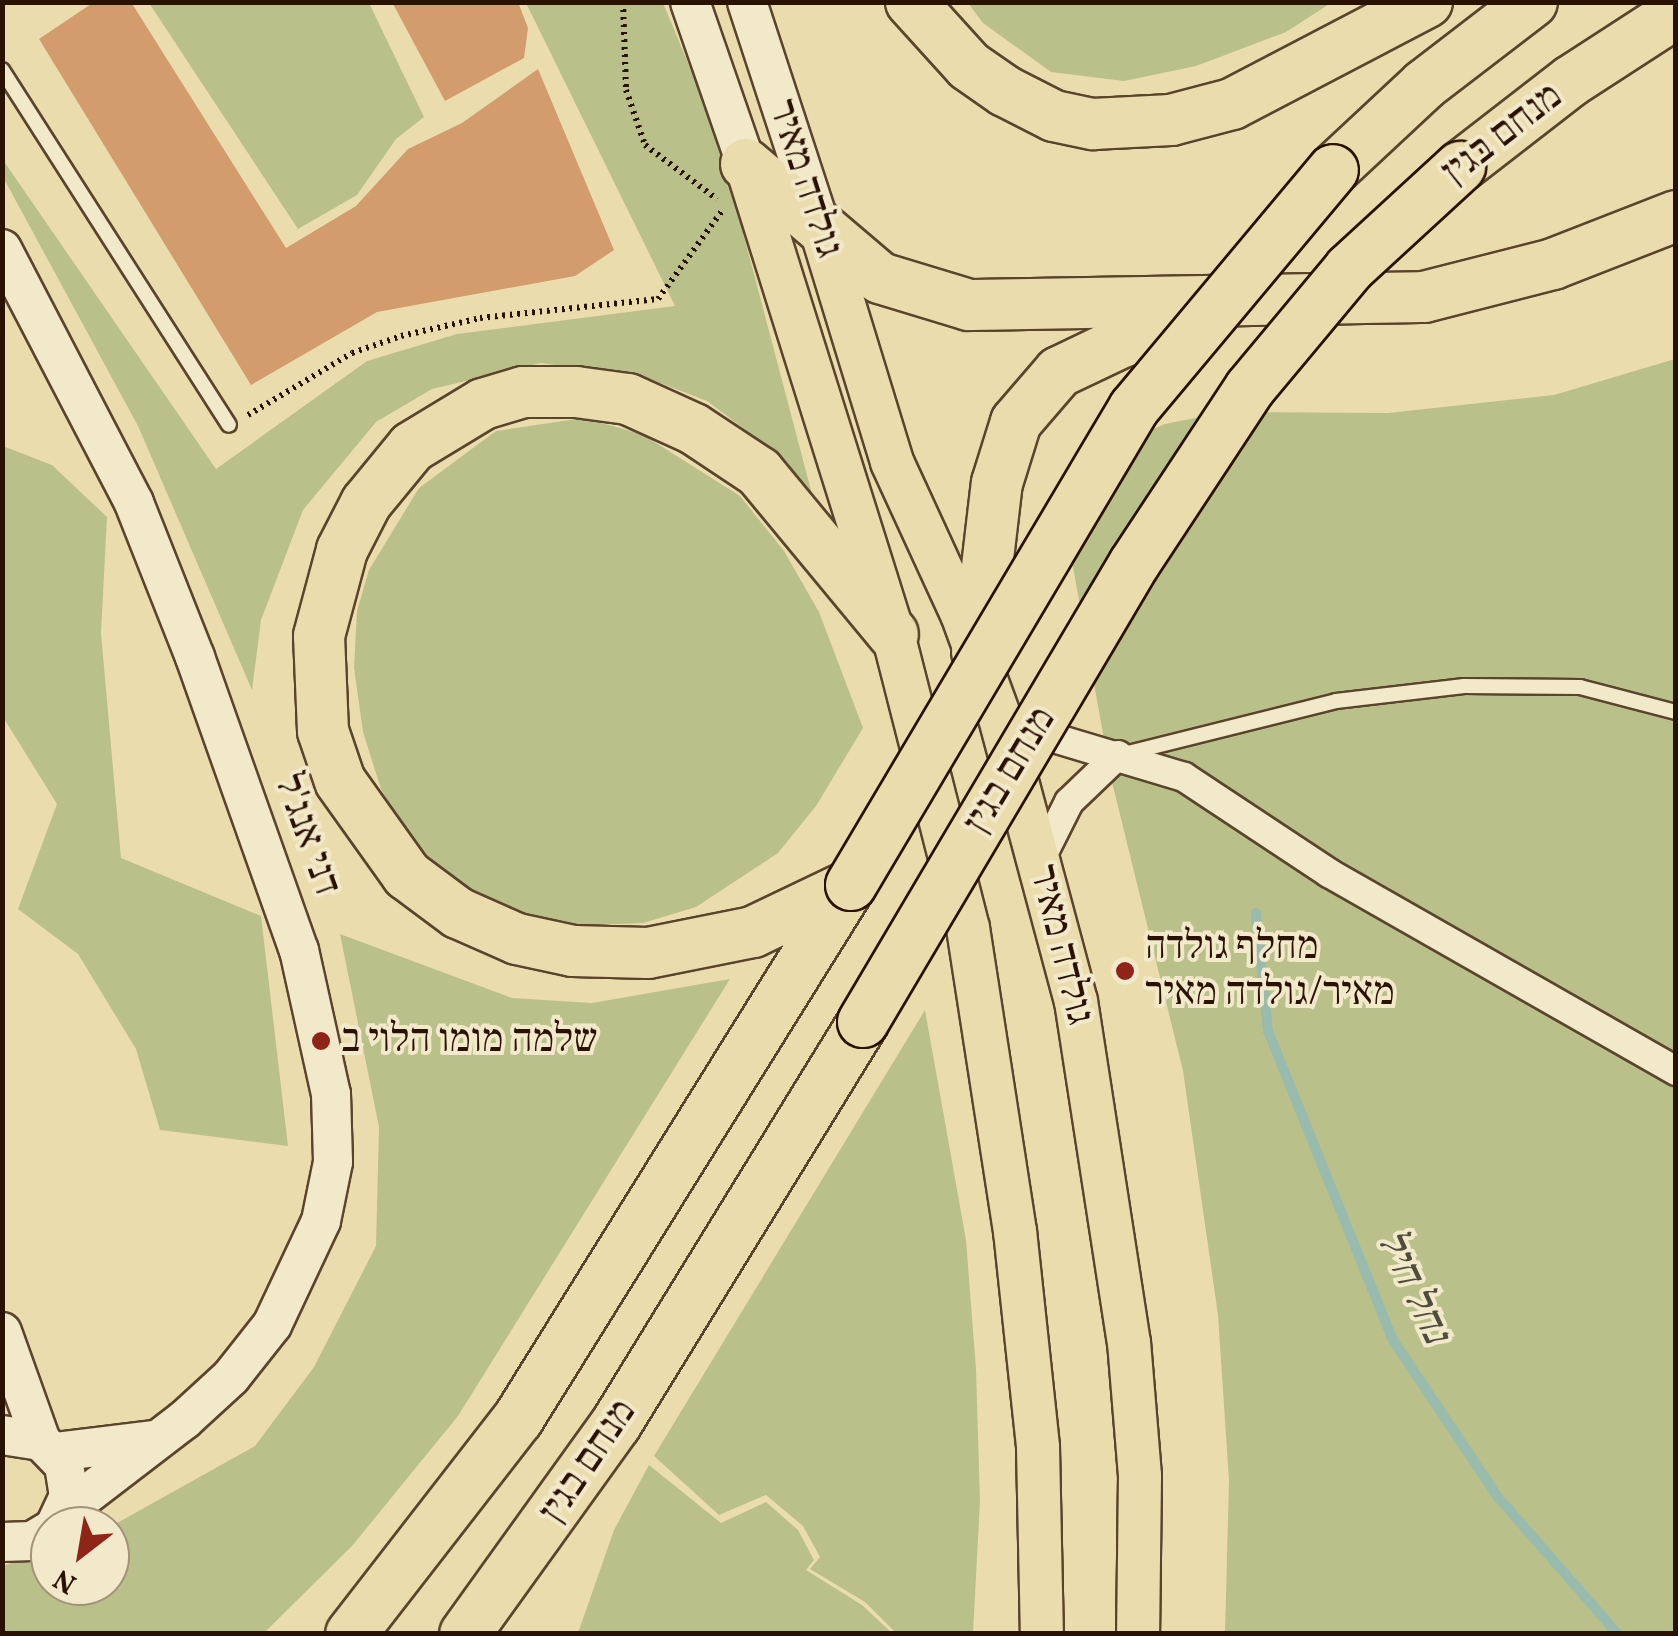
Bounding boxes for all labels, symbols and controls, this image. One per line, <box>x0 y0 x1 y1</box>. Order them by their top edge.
street label: מנחם בגין <box>1433 73 1573 197</box>
street label: גולדה מאיר <box>756 94 852 264</box>
street label: מנחם בגין <box>955 699 1067 843</box>
street label: דני אנג'ל <box>262 768 350 902</box>
street label: גולדה מאיר <box>1017 860 1103 1030</box>
place label: מחלף גולדה מאיר/גולדה מאיר <box>1145 924 1395 1018</box>
marker: מחלף גולדה מאיר/גולדה מאיר <box>1114 960 1136 982</box>
place label: שלמה מומו הלוי ב <box>341 1017 598 1065</box>
marker: שלמה מומו הלוי ב <box>310 1030 332 1052</box>
water label: נחל חיל <box>1363 1222 1459 1352</box>
street label: מנחם בגין <box>530 1391 648 1533</box>
north arrow <box>30 1506 130 1606</box>
text: N <box>47 1558 84 1602</box>

